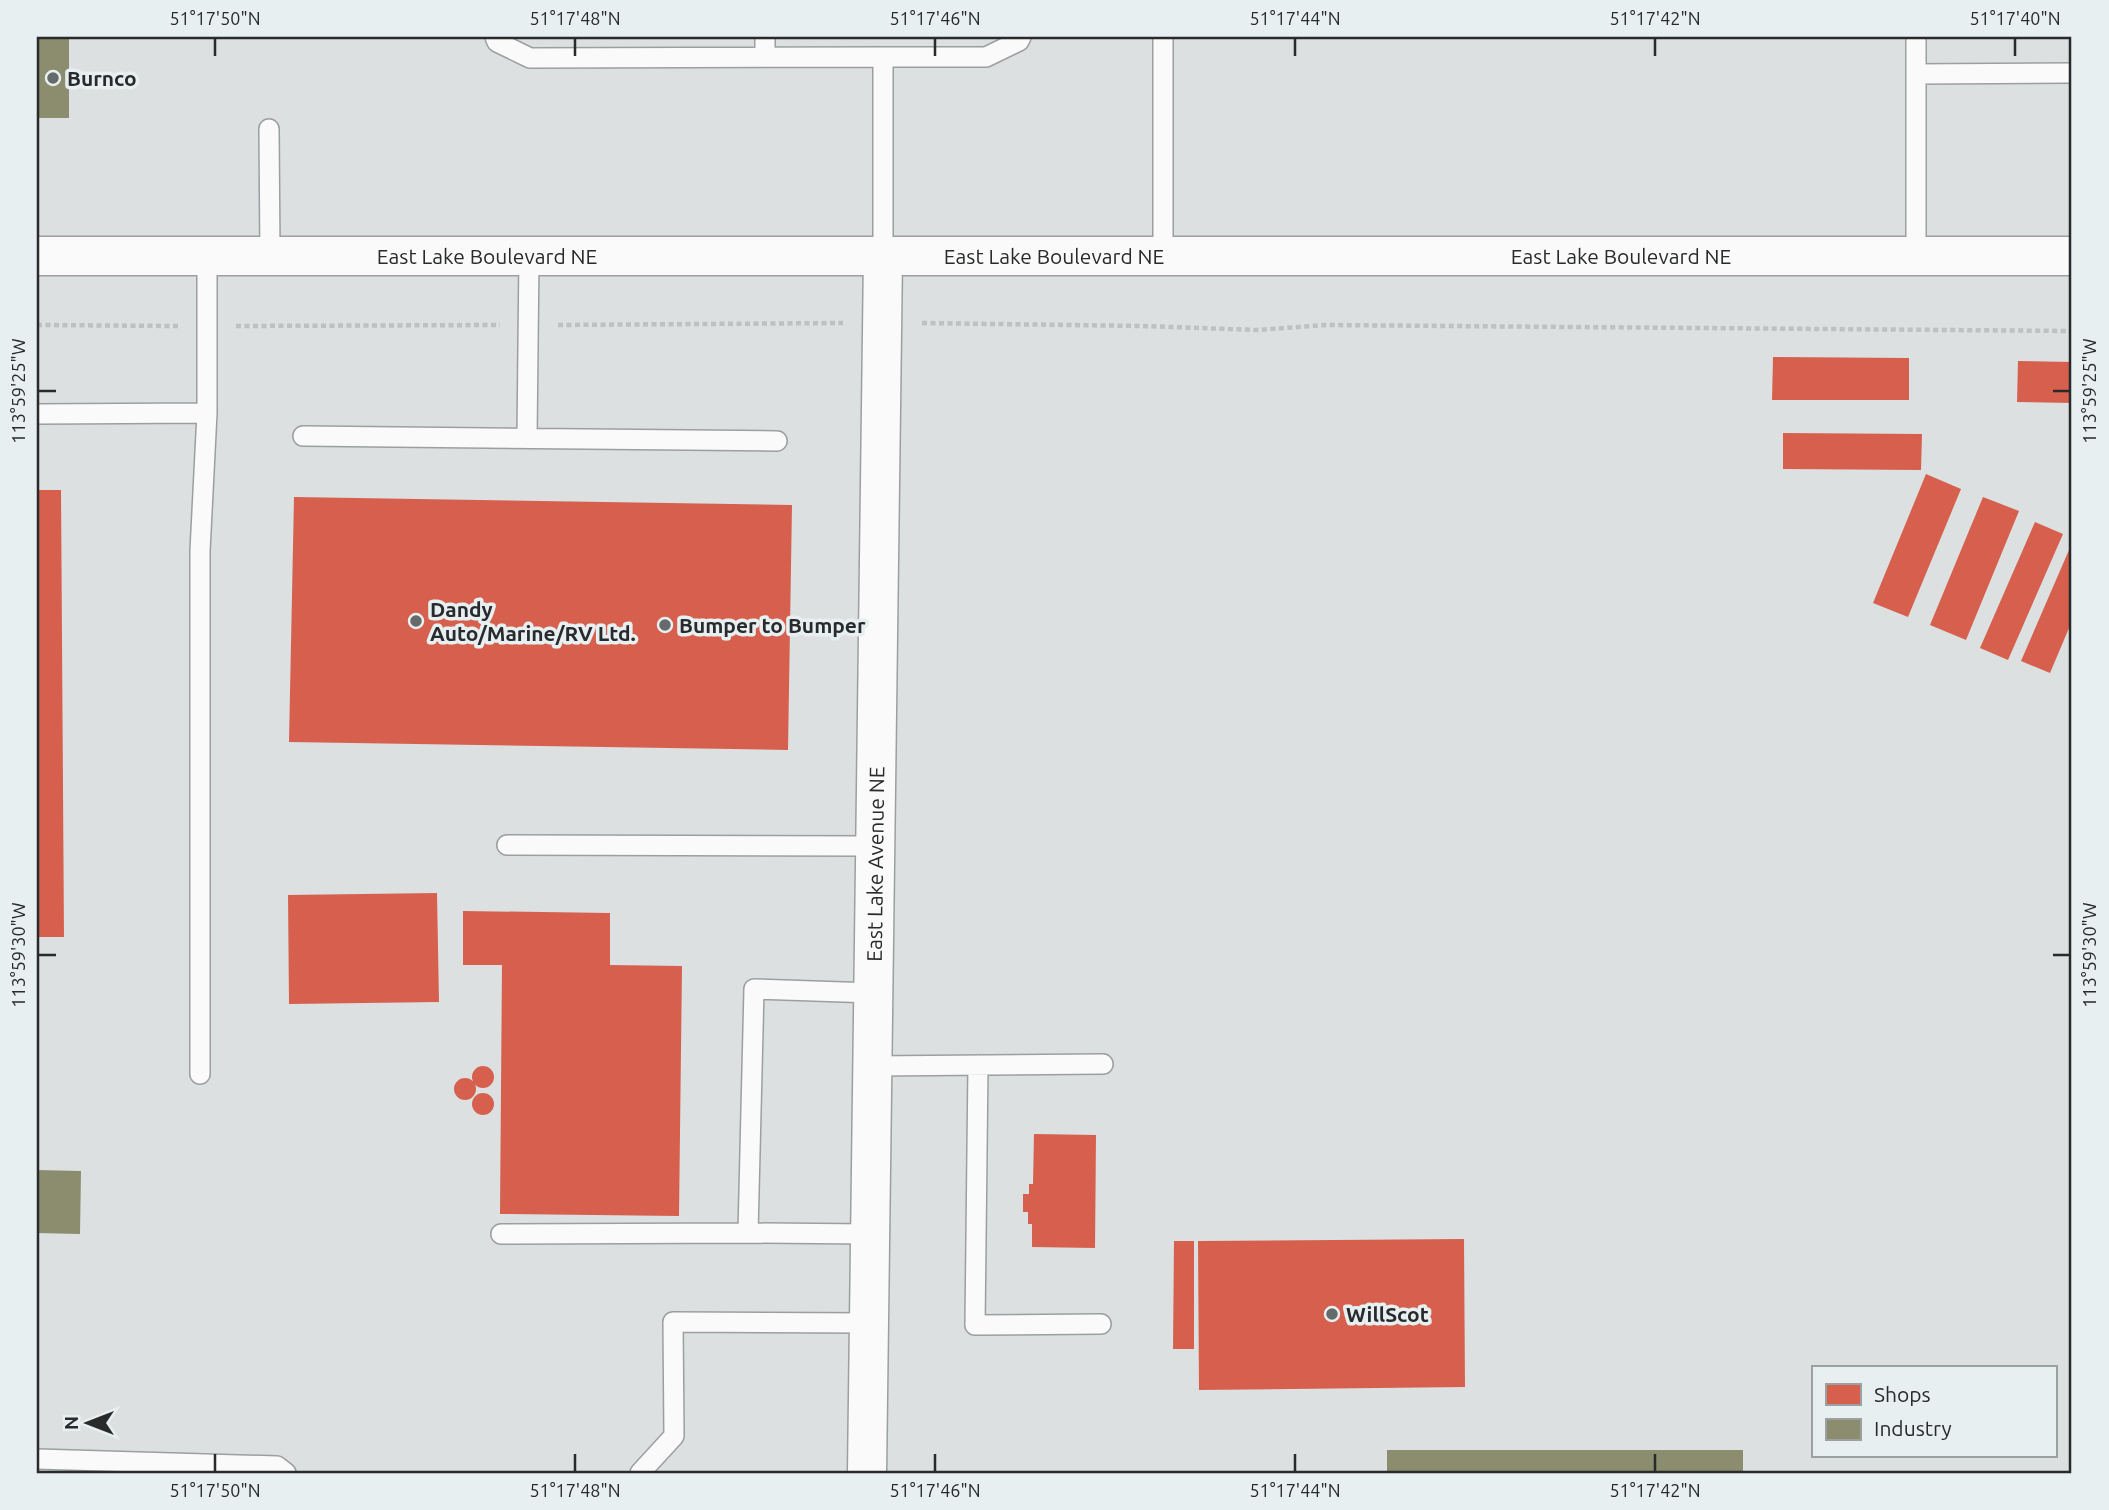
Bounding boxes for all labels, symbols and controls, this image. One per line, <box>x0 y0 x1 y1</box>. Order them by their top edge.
text: 51°17'50"N <box>169 8 261 28</box>
text: 51°17'48"N <box>529 8 621 28</box>
text: 51°17'46"N <box>889 8 981 28</box>
text: 51°17'44"N <box>1249 8 1341 28</box>
text: 51°17'42"N <box>1609 8 1701 28</box>
text: 51°17'40"N <box>1969 8 2061 28</box>
place label: Burnco <box>67 66 137 90</box>
marker: Burnco <box>45 70 61 86</box>
street label: East Lake Boulevard NE <box>377 244 597 268</box>
street label: East Lake Boulevard NE <box>944 244 1164 268</box>
street label: East Lake Boulevard NE <box>1511 244 1731 268</box>
text: 113°59'25"W <box>8 338 28 444</box>
text: 113°59'25"W <box>2079 338 2099 444</box>
place label: Dandy Auto/Marine/RV Ltd. <box>430 597 636 645</box>
marker: Dandy Auto/Marine/RV Ltd. <box>408 613 424 629</box>
place label: Bumper to Bumper <box>679 613 866 637</box>
marker: Bumper to Bumper <box>657 617 673 633</box>
street label: East Lake Avenue NE <box>862 766 888 962</box>
text: 113°59'30"W <box>8 902 28 1008</box>
text: 113°59'30"W <box>2079 902 2099 1008</box>
place label: WillScot <box>1346 1302 1429 1326</box>
marker: WillScot <box>1324 1306 1340 1322</box>
legend <box>1812 1366 2056 1458</box>
text: Shops <box>1874 1382 1931 1406</box>
north arrow <box>52 1388 122 1458</box>
text: N <box>60 1416 82 1430</box>
text: Industry <box>1874 1416 1952 1440</box>
text: 51°17'50"N <box>169 1480 261 1500</box>
text: 51°17'48"N <box>529 1480 621 1500</box>
text: 51°17'46"N <box>889 1480 981 1500</box>
text: 51°17'44"N <box>1249 1480 1341 1500</box>
text: 51°17'42"N <box>1609 1480 1701 1500</box>

